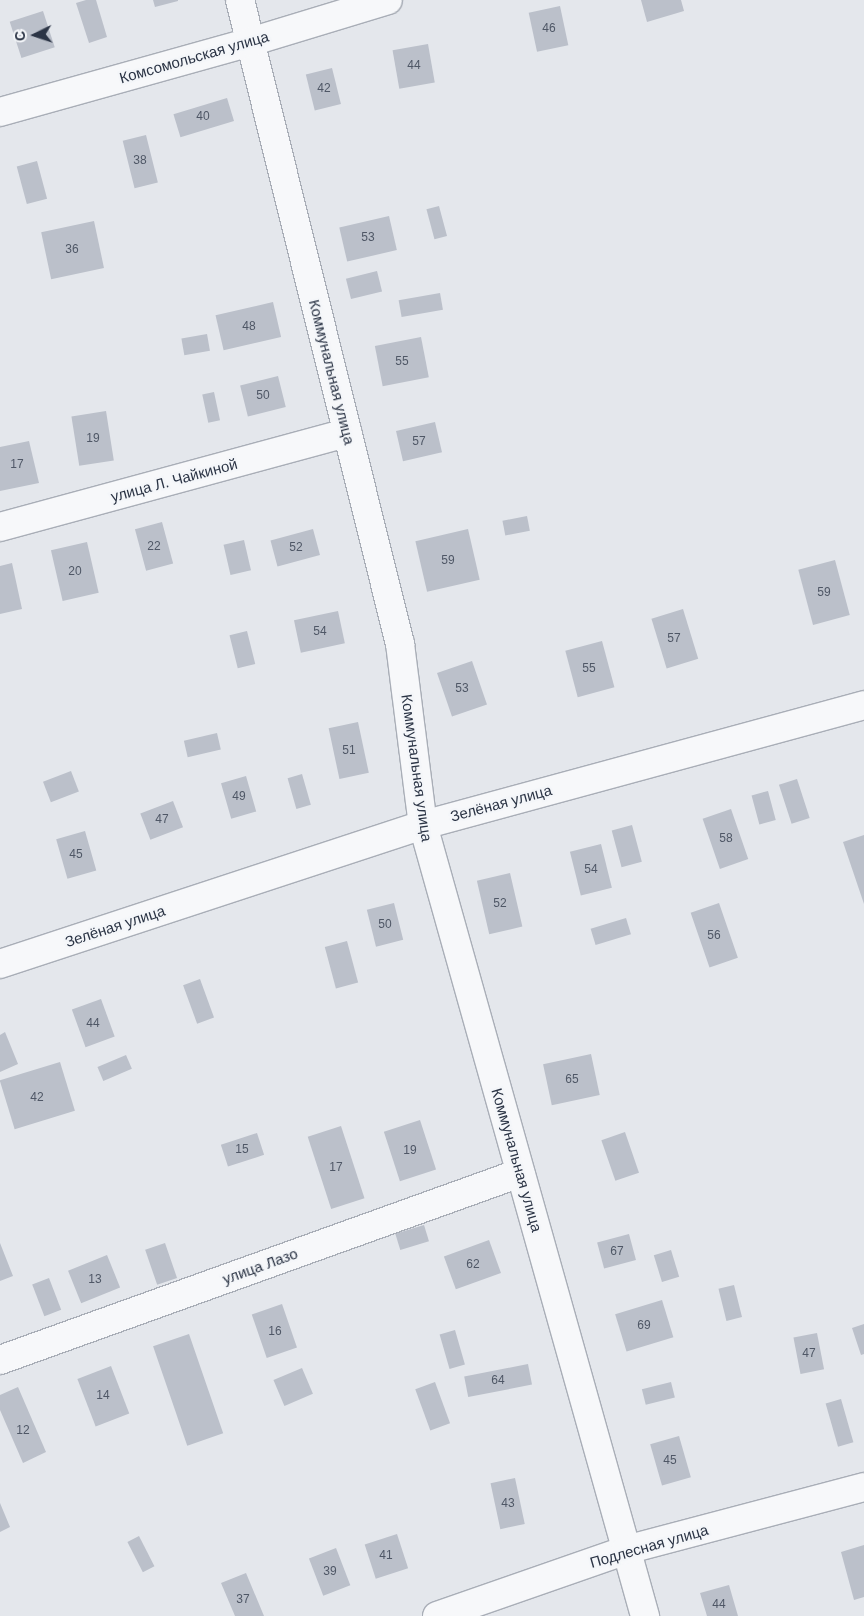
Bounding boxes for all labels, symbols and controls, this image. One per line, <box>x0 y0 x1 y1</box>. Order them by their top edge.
north arrow <box>10 10 60 60</box>
house number: 46 <box>542 22 556 36</box>
street label: Комсомольская улица <box>117 27 271 87</box>
text: С <box>12 30 28 42</box>
house number: 44 <box>407 59 421 73</box>
house number: 42 <box>317 82 331 96</box>
house number: 40 <box>196 110 210 124</box>
house number: 38 <box>133 154 147 168</box>
house number: 53 <box>361 231 375 245</box>
house number: 36 <box>65 243 79 257</box>
street label: Коммунальная улица <box>305 298 359 446</box>
house number: 48 <box>242 320 256 334</box>
house number: 55 <box>395 355 409 369</box>
house number: 50 <box>256 389 270 403</box>
house number: 19 <box>86 432 100 446</box>
house number: 57 <box>412 435 426 449</box>
street label: улица Л. Чайкиной <box>109 454 239 506</box>
house number: 17 <box>10 458 24 472</box>
house number: 22 <box>147 540 161 554</box>
house number: 52 <box>289 541 303 555</box>
house number: 59 <box>441 554 455 568</box>
house number: 20 <box>68 565 82 579</box>
house number: 59 <box>817 586 831 600</box>
house number: 54 <box>313 625 327 639</box>
house number: 57 <box>667 632 681 646</box>
house number: 55 <box>582 662 596 676</box>
house number: 53 <box>455 682 469 696</box>
street label: Коммунальная улица <box>398 693 436 843</box>
house number: 51 <box>342 744 356 758</box>
street label: Зелёная улица <box>448 781 554 825</box>
house number: 49 <box>232 790 246 804</box>
house number: 47 <box>155 813 169 827</box>
house number: 58 <box>719 832 733 846</box>
house number: 45 <box>69 848 83 862</box>
house number: 54 <box>584 863 598 877</box>
house number: 52 <box>493 897 507 911</box>
street label: Зелёная улица <box>63 901 167 951</box>
house number: 50 <box>378 918 392 932</box>
house number: 56 <box>707 929 721 943</box>
house number: 44 <box>86 1017 100 1031</box>
house number: 65 <box>565 1073 579 1087</box>
street label: Коммунальная улица <box>488 1086 546 1234</box>
house number: 42 <box>30 1091 44 1105</box>
house number: 15 <box>235 1143 249 1157</box>
house number: 19 <box>403 1144 417 1158</box>
house number: 17 <box>329 1161 343 1175</box>
street label: улица Лазо <box>220 1244 300 1288</box>
house number: 67 <box>610 1245 624 1259</box>
house number: 62 <box>466 1258 480 1272</box>
house number: 13 <box>88 1273 102 1287</box>
house number: 69 <box>637 1319 651 1333</box>
house number: 16 <box>268 1325 282 1339</box>
house number: 47 <box>802 1347 816 1361</box>
house number: 64 <box>491 1374 505 1388</box>
house number: 14 <box>96 1389 110 1403</box>
house number: 12 <box>16 1424 30 1438</box>
house number: 45 <box>663 1454 677 1468</box>
house number: 43 <box>501 1497 515 1511</box>
street label: Подлесная улица <box>588 1520 710 1572</box>
house number: 41 <box>379 1549 393 1563</box>
house number: 39 <box>323 1565 337 1579</box>
house number: 37 <box>236 1593 250 1607</box>
house number: 44 <box>712 1598 726 1612</box>

